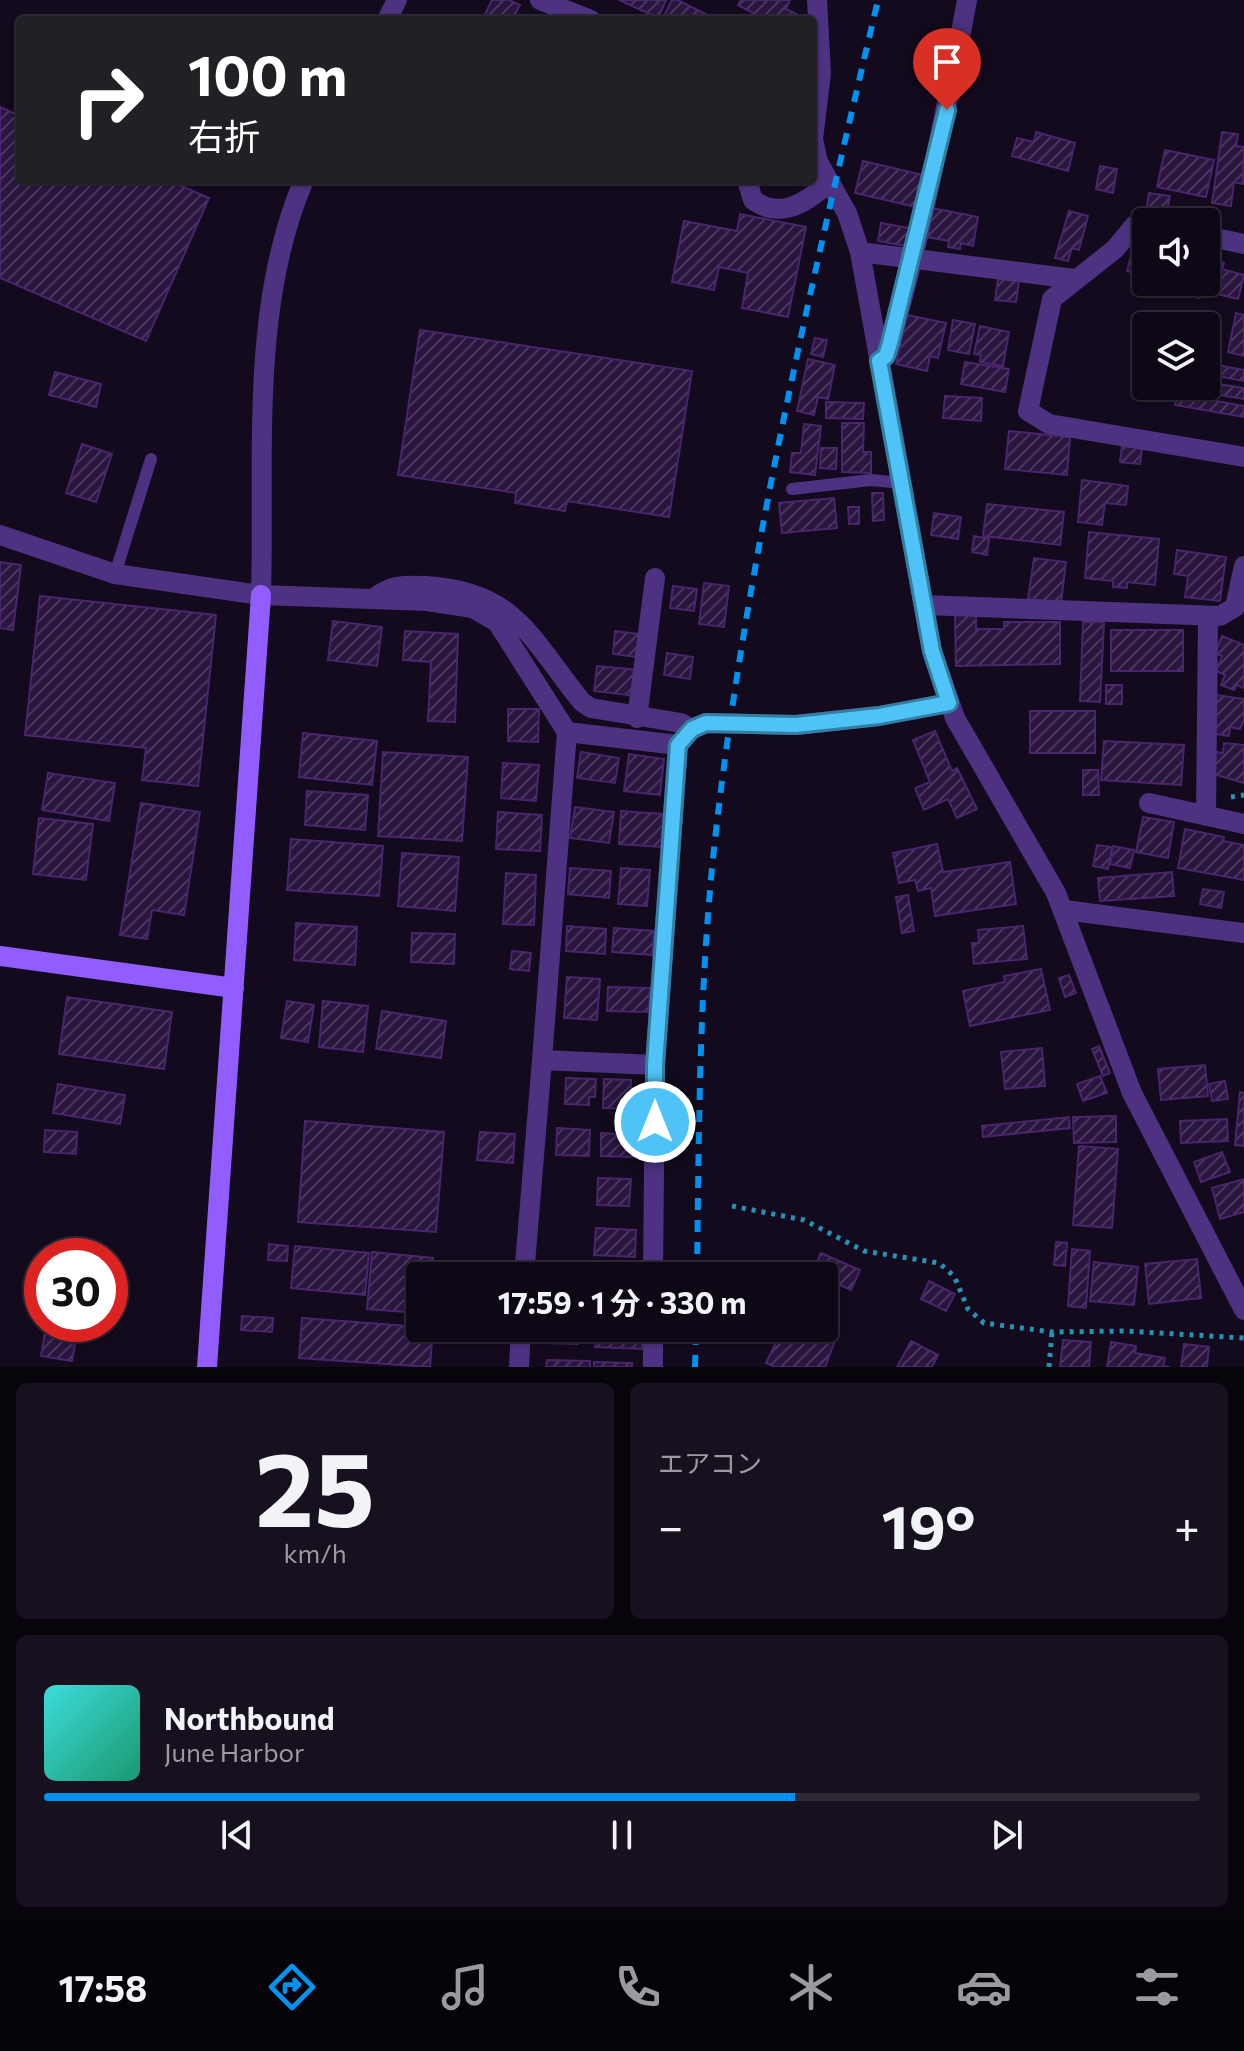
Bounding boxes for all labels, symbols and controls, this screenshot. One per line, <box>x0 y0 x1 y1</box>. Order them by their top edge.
pin <box>913 28 981 110</box>
text: 100 m <box>188 39 347 108</box>
icon: arrive <box>925 40 969 84</box>
icon: right <box>56 48 160 152</box>
text: 右折 <box>188 113 260 157</box>
map controls <box>1132 208 1220 400</box>
button: sound <box>1132 208 1220 296</box>
button: layers <box>1132 312 1220 400</box>
position arrow <box>613 1080 697 1164</box>
speed limit sign: 30 <box>24 1238 128 1342</box>
text: 17:59 · 1 分 · 330 m <box>498 1283 746 1320</box>
text: 25 <box>255 1421 375 1548</box>
text: エアコン <box>658 1447 762 1478</box>
text: 19° <box>881 1488 976 1561</box>
text: − <box>658 1498 683 1552</box>
text: + <box>1174 1498 1200 1552</box>
text: km/h <box>283 1537 347 1568</box>
text: Northbound <box>164 1699 335 1736</box>
text: June Harbor <box>164 1736 304 1767</box>
icon: previous <box>215 1813 259 1857</box>
icon: pause <box>600 1813 644 1857</box>
icon: next <box>985 1813 1029 1857</box>
icon: directions <box>264 1959 320 2015</box>
icon: music <box>437 1959 493 2015</box>
icon: phone <box>610 1959 666 2015</box>
icon: climate <box>783 1959 839 2015</box>
icon: car <box>956 1959 1012 2015</box>
icon: filters <box>1129 1959 1185 2015</box>
text: 17:58 <box>59 1965 147 2009</box>

